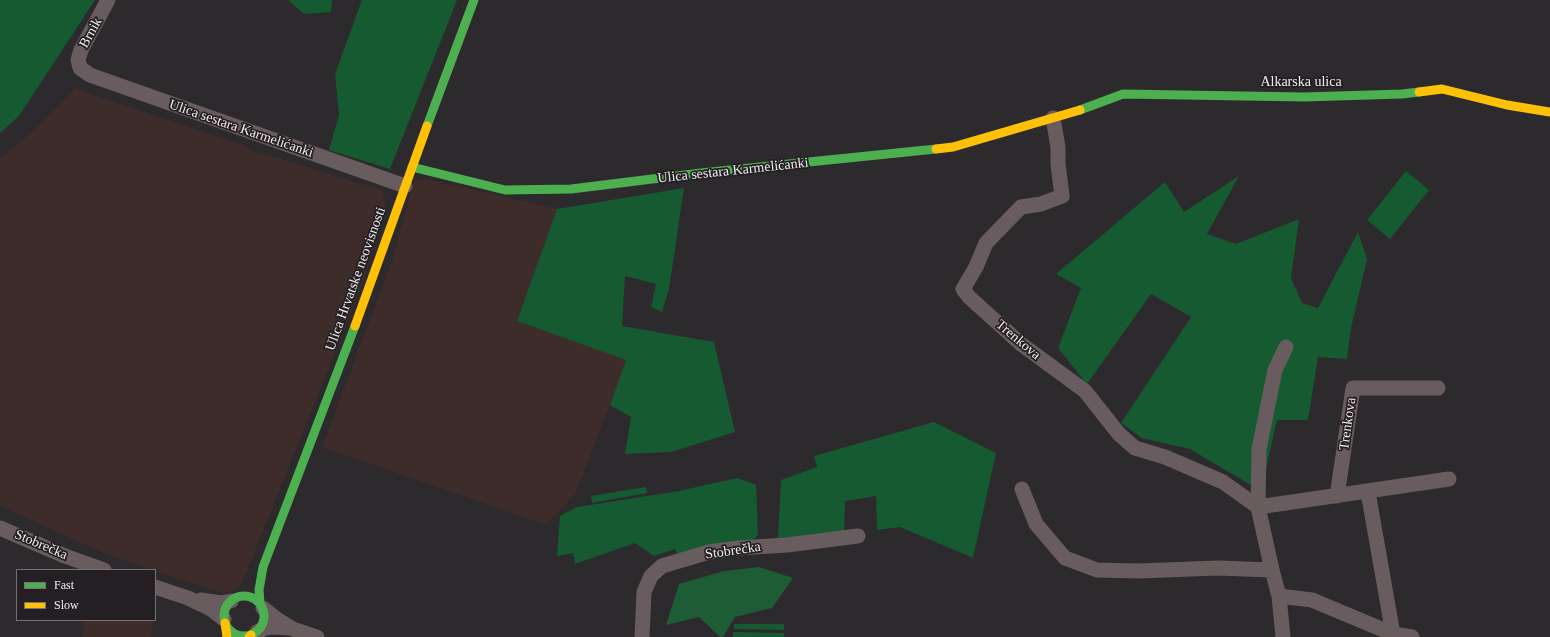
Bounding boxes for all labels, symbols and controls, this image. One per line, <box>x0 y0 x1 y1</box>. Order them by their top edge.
street label: Brnik <box>76 15 106 51</box>
street label: Alkarska ulica <box>1260 74 1342 90</box>
street label: Ulica sestara Karmelićanki <box>167 96 315 162</box>
street label: Ulica sestara Karmelićanki <box>657 155 809 187</box>
street label: Ulica Hrvatske neovisnosti <box>322 205 390 353</box>
street label: Trenkova <box>992 316 1044 364</box>
street label: Trenkova <box>1336 397 1360 451</box>
street label: Stobrečka <box>12 526 70 564</box>
street label: Stobrečka <box>704 539 762 563</box>
legend <box>16 569 156 621</box>
text: Fast <box>54 578 74 592</box>
text: Slow <box>54 598 79 612</box>

